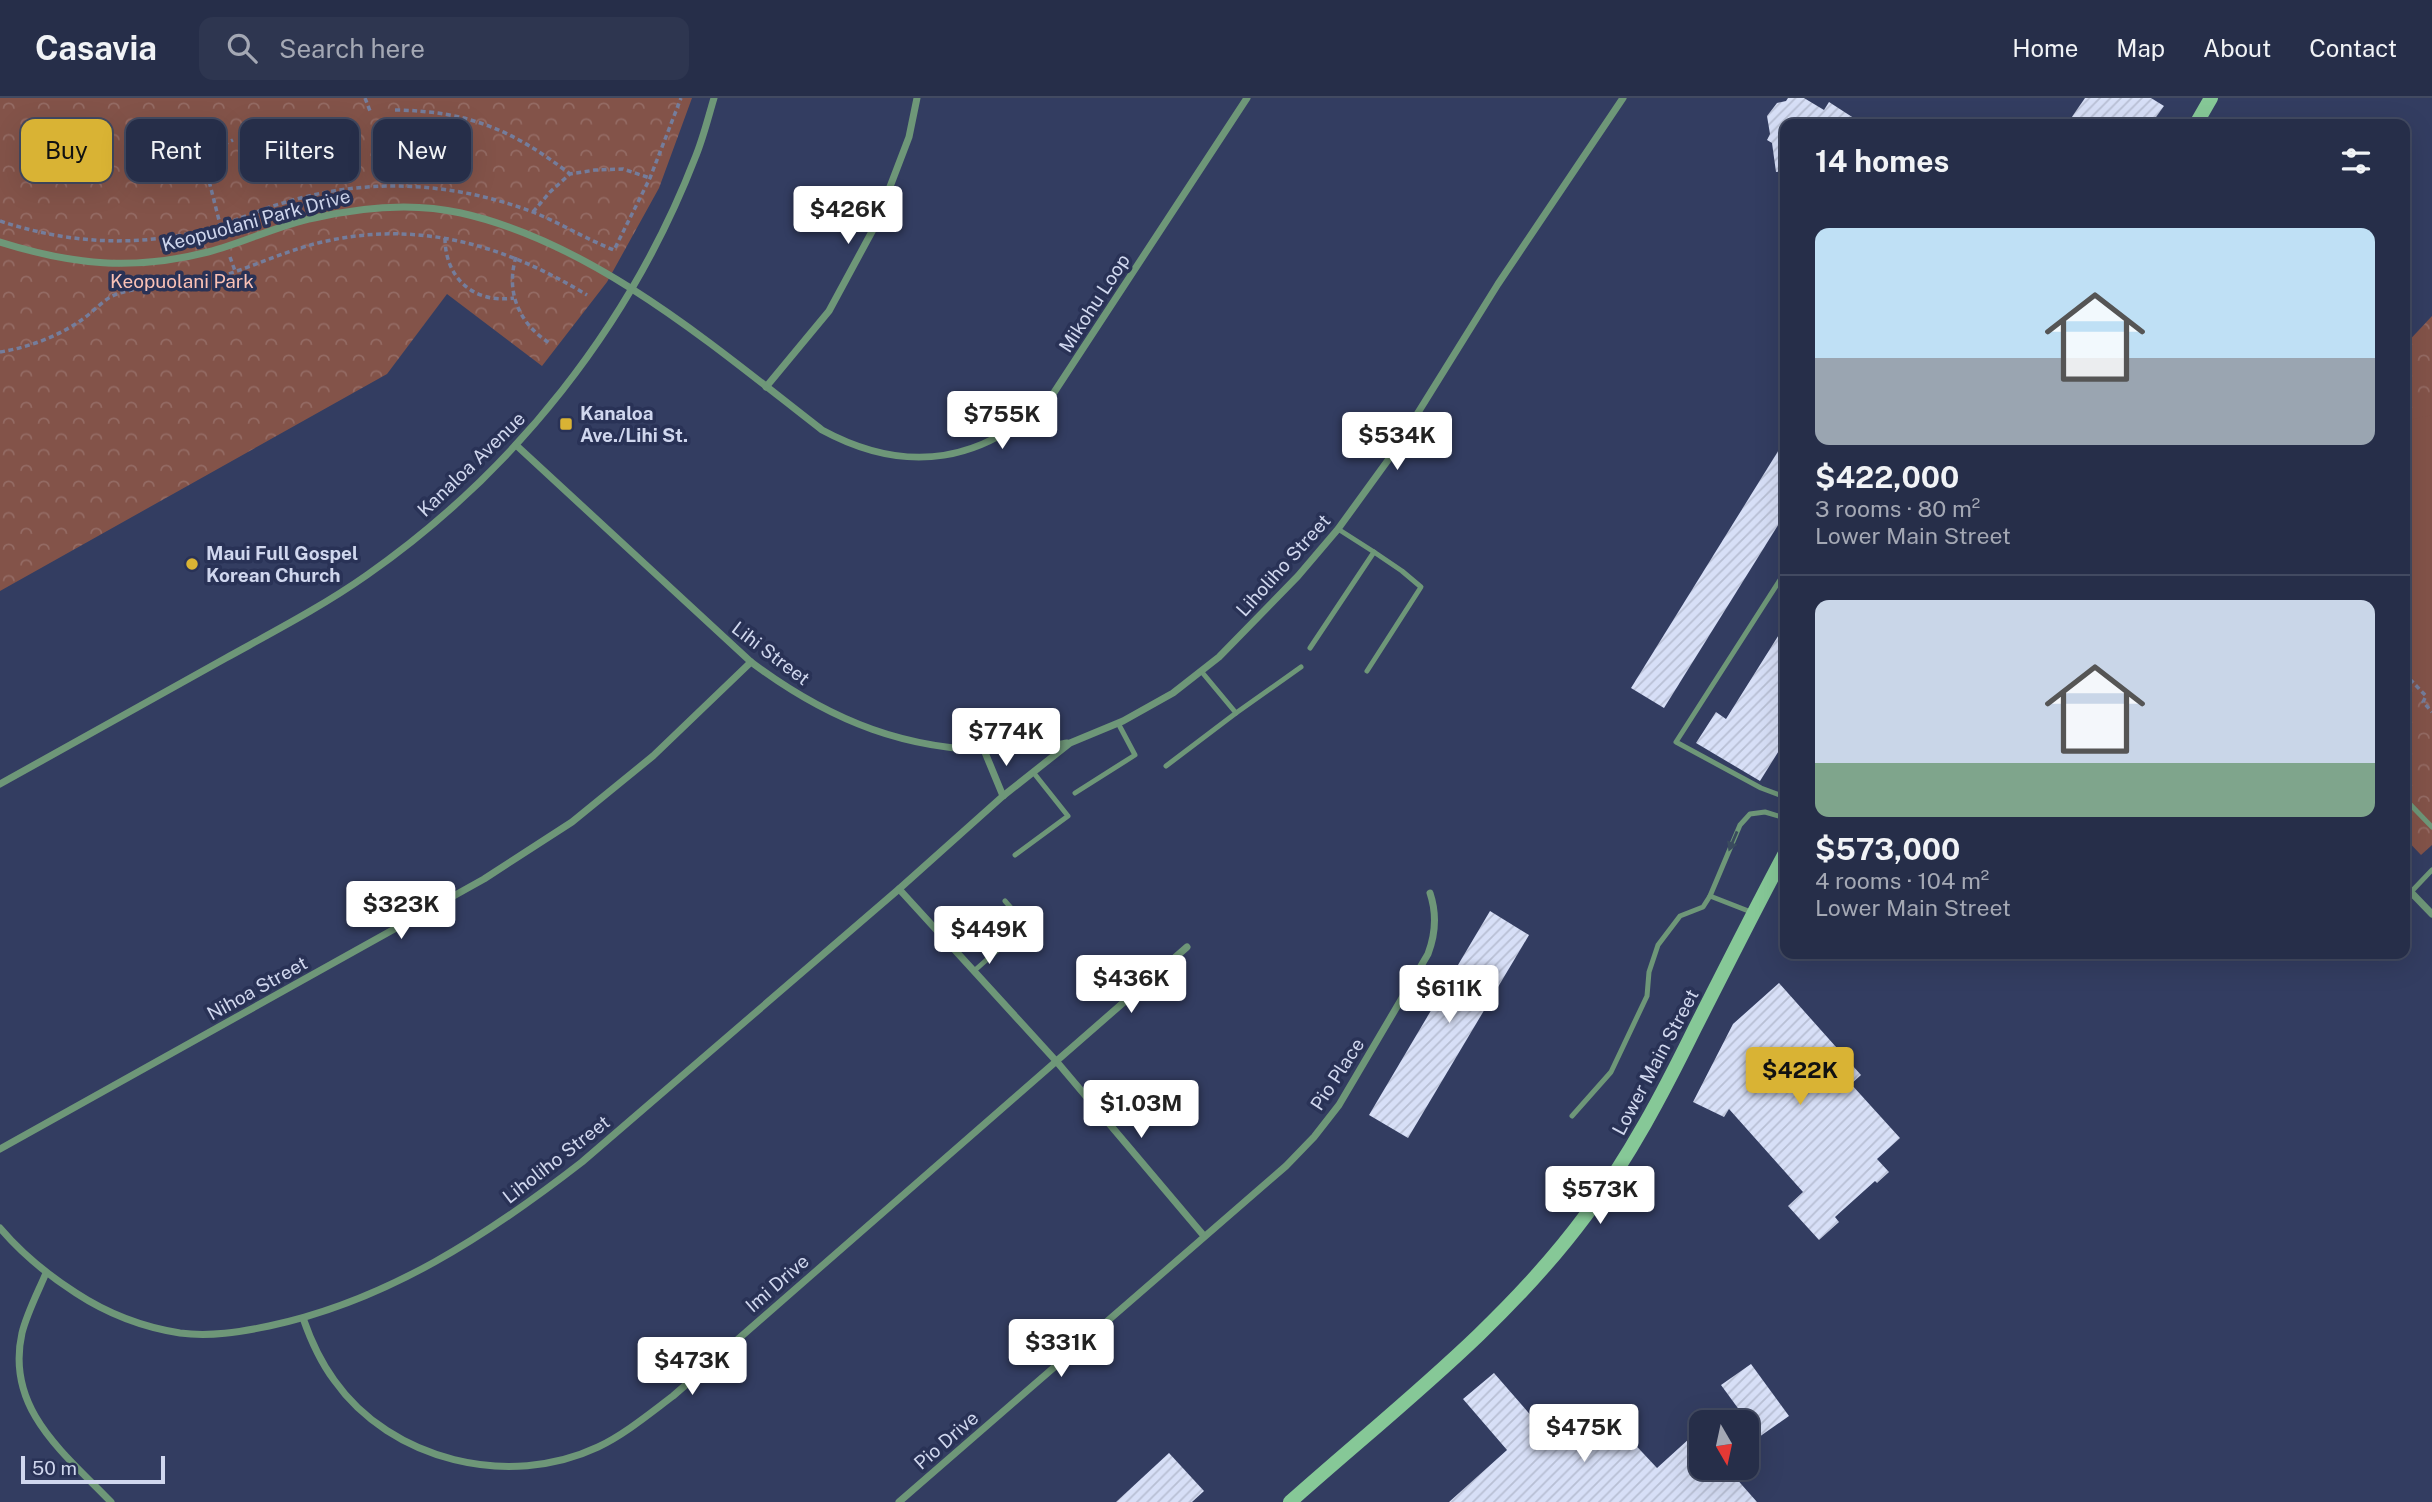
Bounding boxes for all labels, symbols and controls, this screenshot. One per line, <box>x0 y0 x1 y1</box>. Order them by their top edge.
search box <box>199 17 689 80</box>
text: Casavia <box>35 29 157 67</box>
icon: search <box>223 29 261 67</box>
text: Search here <box>279 33 425 64</box>
text: Home <box>2012 34 2078 62</box>
text: Map <box>2116 34 2165 62</box>
text: About <box>2203 34 2271 62</box>
text: Contact <box>2309 34 2397 62</box>
chip: Buy <box>21 119 112 182</box>
chip: Rent <box>126 119 226 182</box>
chip: Filters <box>240 119 359 182</box>
chip: New <box>373 119 471 182</box>
icon: filters <box>2337 142 2375 180</box>
text: 14 homes <box>1815 143 1949 179</box>
street label: Keopuolani Park Drive <box>159 184 353 256</box>
pin: $426K <box>799 186 897 246</box>
text: $426K <box>809 195 887 222</box>
street label: Mikohu Loop <box>1054 250 1134 356</box>
park label: Keopuolani Park <box>110 270 254 292</box>
icon: home <box>2032 274 2158 400</box>
pin: $755K <box>953 392 1051 451</box>
text: $755K <box>963 400 1041 427</box>
place label: Kanaloa Ave./Lihi St. <box>580 402 688 446</box>
street label: Kanaloa Avenue <box>413 407 529 521</box>
pin: $534K <box>1348 412 1446 472</box>
marker: Kanaloa Ave./Lihi St. <box>558 416 574 432</box>
text: $534K <box>1358 421 1436 448</box>
text: $422,000 <box>1815 459 1959 495</box>
text: 3 rooms · 80 m² <box>1815 495 1980 522</box>
street label: Liholiho Street <box>1231 509 1335 621</box>
text: Lower Main Street <box>1815 522 2011 549</box>
place label: Maui Full Gospel Korean Church <box>206 542 358 586</box>
marker: Maui Full Gospel Korean Church <box>184 556 200 572</box>
street label: Lihi Street <box>728 617 814 689</box>
icon: home <box>2032 646 2158 772</box>
pin: $774K <box>957 708 1055 768</box>
text: $774K <box>968 717 1044 744</box>
one-way arrow <box>1728 831 1739 852</box>
text: $573,000 <box>1815 831 1960 867</box>
text: 4 rooms · 104 m² <box>1815 867 1989 894</box>
pin: $323K <box>352 882 450 941</box>
text: $323K <box>362 890 440 917</box>
text: Lower Main Street <box>1815 894 2011 921</box>
pin: $449K <box>940 906 1038 966</box>
text: $449K <box>950 915 1028 942</box>
street label: Nihoa Street <box>203 951 311 1025</box>
pin: $436K <box>1082 956 1180 1015</box>
text: $436K <box>1092 964 1170 991</box>
pin: $611K <box>1400 965 1498 1025</box>
text: $611K <box>1415 974 1483 1001</box>
street label: Lower Main Street <box>1607 985 1703 1139</box>
street label: Pio Place <box>1306 1034 1368 1114</box>
pin: $422K <box>1751 1048 1849 1107</box>
text: $422K <box>1762 1056 1838 1083</box>
pin: $1.03M <box>1084 1080 1198 1140</box>
text: $1.03M <box>1100 1089 1182 1116</box>
street label: Liholiho Street <box>498 1110 614 1208</box>
pin: $573K <box>1551 1166 1649 1226</box>
text: $573K <box>1561 1175 1639 1202</box>
street label: Imi Drive <box>741 1250 813 1316</box>
pin: $331K <box>1012 1320 1110 1379</box>
text: $331K <box>1025 1328 1097 1355</box>
pin: $473K <box>643 1338 741 1397</box>
text: $473K <box>654 1346 730 1373</box>
pin: $475K <box>1535 1404 1633 1464</box>
street label: Pio Drive <box>910 1406 982 1474</box>
north arrow <box>1689 1410 1759 1480</box>
map controls <box>1689 1410 1759 1480</box>
text: $475K <box>1545 1413 1623 1440</box>
scale bar <box>21 1453 164 1485</box>
text: 50 m <box>32 1457 77 1479</box>

